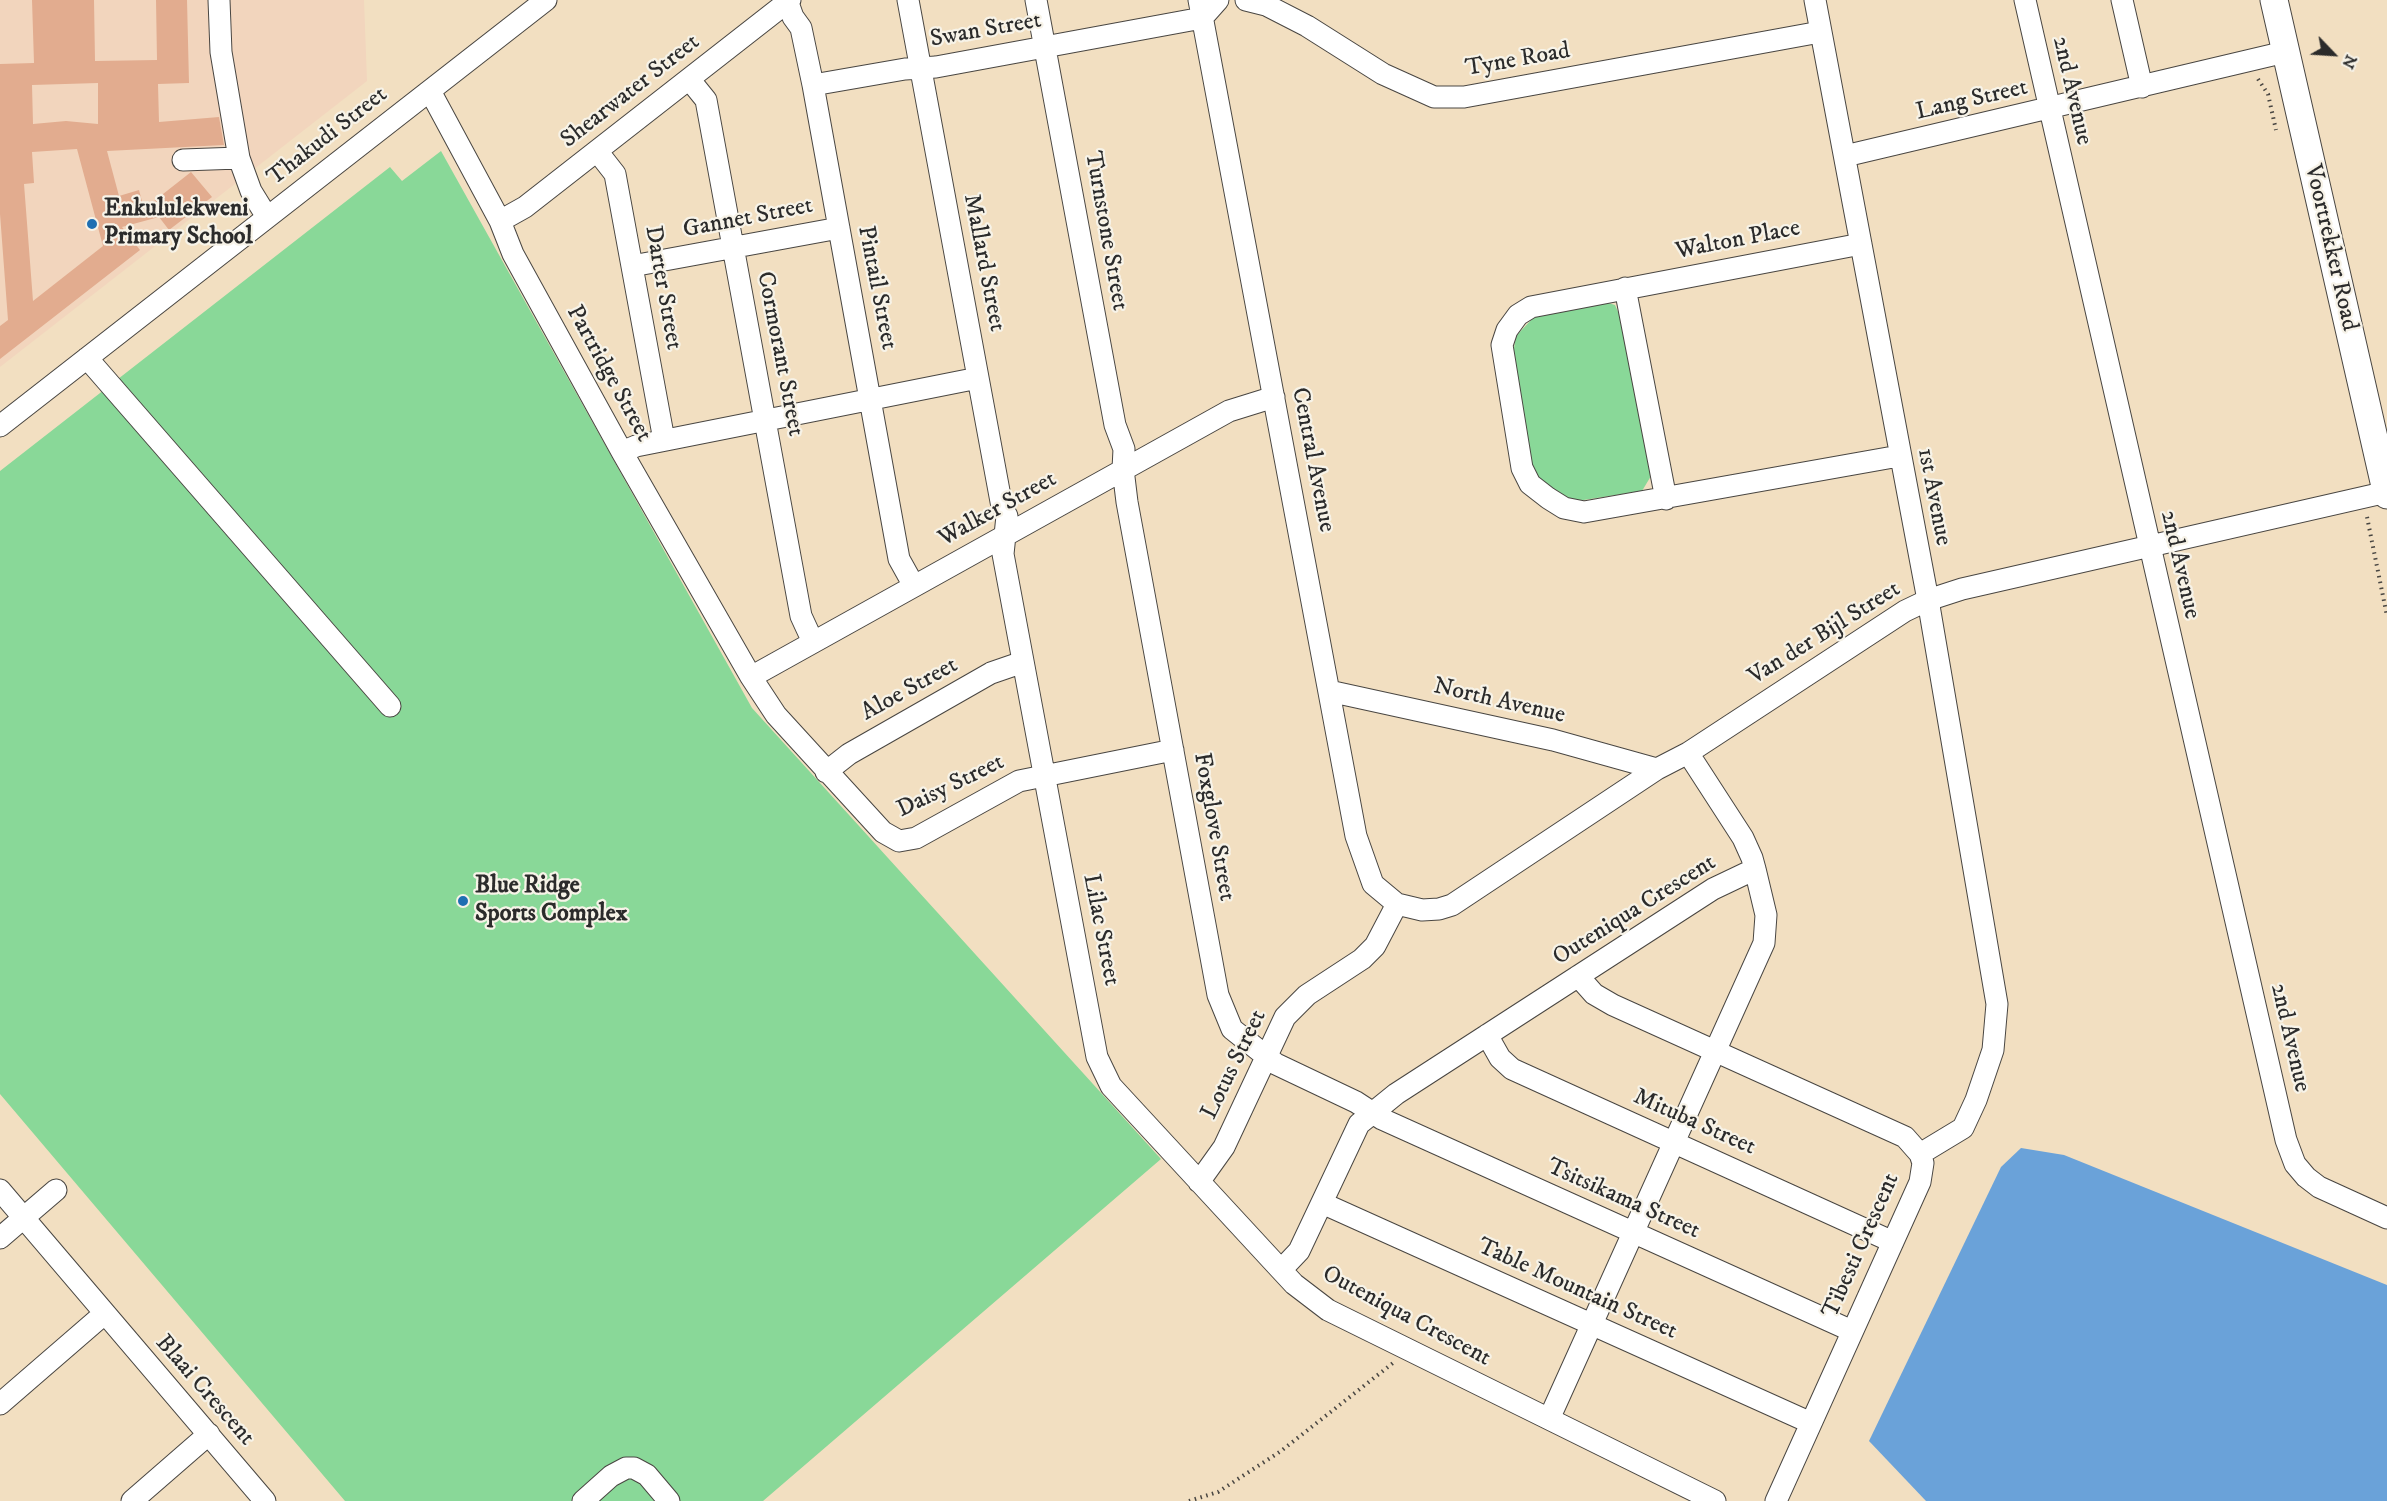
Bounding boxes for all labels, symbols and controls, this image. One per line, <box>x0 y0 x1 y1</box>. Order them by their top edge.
street label: Swan Street <box>928 7 1044 55</box>
north arrow <box>2303 24 2363 84</box>
street label: Shearwater Street <box>556 29 706 155</box>
street label: 2nd Avenue <box>2045 34 2097 148</box>
street label: Tyne Road <box>1463 38 1573 84</box>
text: N <box>2337 51 2361 72</box>
street label: Lang Street <box>1913 74 2031 128</box>
street label: Thakudi Street <box>262 81 394 193</box>
street label: Turnstone Street <box>1077 149 1133 313</box>
street label: Voortrekker Road <box>2297 162 2363 334</box>
street label: Gannet Street <box>681 192 815 246</box>
street label: Mallard Street <box>956 192 1010 334</box>
place label: Enkululekweni Primary School <box>104 196 253 252</box>
street label: Walton Place <box>1673 215 1803 267</box>
marker: Enkululekweni Primary School <box>85 217 99 231</box>
street label: Darter Street <box>637 224 687 352</box>
street label: Pintail Street <box>850 224 902 352</box>
street label: Cormorant Street <box>749 269 809 439</box>
street label: Partridge Street <box>559 301 657 447</box>
street label: Central Avenue <box>1284 385 1340 535</box>
street label: 1st Avenue <box>1909 446 1957 548</box>
street label: Walker Street <box>934 466 1062 554</box>
street label: 2nd Avenue <box>2153 508 2205 622</box>
street label: Van der Bijl Street <box>1744 576 1906 692</box>
street label: Aloe Street <box>857 652 963 728</box>
street label: North Avenue <box>1430 673 1568 731</box>
street label: Daisy Street <box>893 749 1009 825</box>
street label: Foxglove Street <box>1186 751 1240 903</box>
street label: Outeniqua Crescent <box>1548 849 1722 973</box>
street label: Lilac Street <box>1075 872 1125 988</box>
place label: Blue Ridge Sports Complex <box>475 873 627 929</box>
marker: Blue Ridge Sports Complex <box>456 894 470 908</box>
street label: 2nd Avenue <box>2263 981 2315 1095</box>
street label: Lotus Street <box>1196 1006 1274 1124</box>
street label: Mituba Street <box>1628 1083 1760 1163</box>
street label: Tsitsikama Street <box>1542 1153 1704 1247</box>
street label: Tibesti Crescent <box>1817 1169 1907 1323</box>
street label: Table Mountain Street <box>1473 1233 1681 1347</box>
street label: Outeniqua Crescent <box>1317 1260 1495 1374</box>
street label: Blaai Crescent <box>148 1330 260 1452</box>

